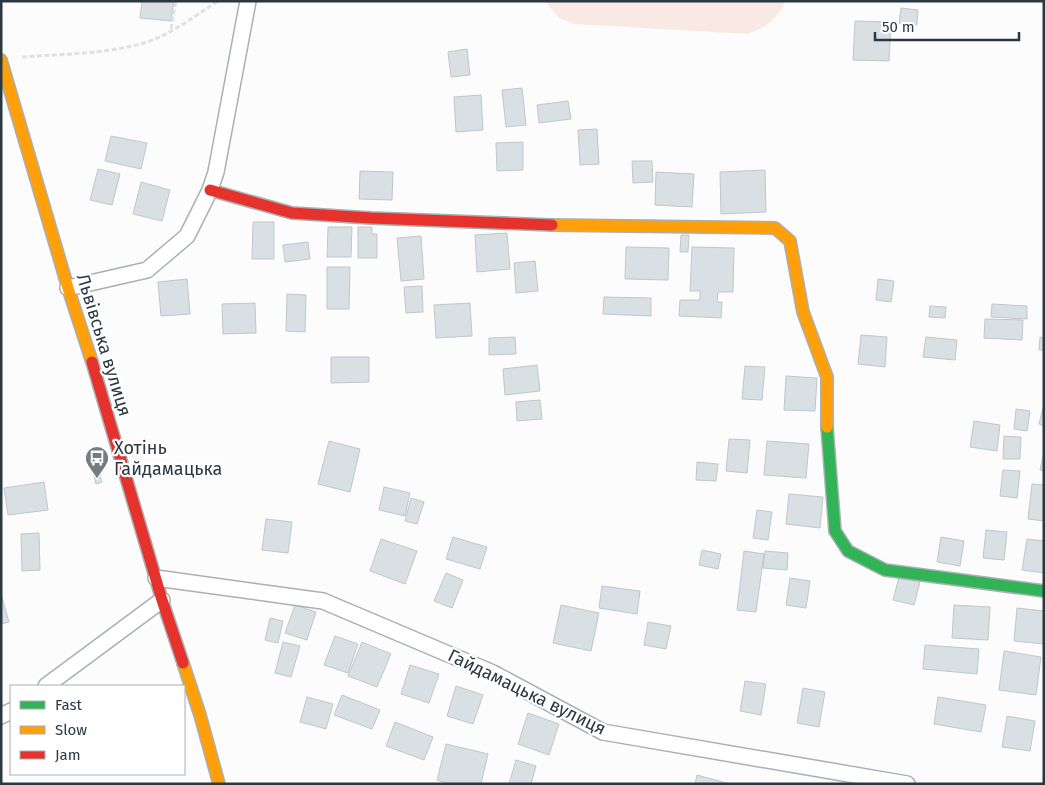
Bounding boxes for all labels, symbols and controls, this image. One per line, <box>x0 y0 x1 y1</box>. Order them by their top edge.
scale bar <box>875 10 1019 42</box>
text: 50 m <box>882 18 915 36</box>
street label: Львівська вулиця <box>72 271 136 419</box>
place label: Хотінь Гайдамацька <box>114 437 222 480</box>
bus stop icon: Хотінь Гайдамацька <box>84 445 110 479</box>
street label: Гайдамацька вулиця <box>444 644 610 740</box>
legend <box>10 685 185 775</box>
text: Fast <box>55 696 82 714</box>
text: Slow <box>55 721 87 739</box>
text: Jam <box>55 746 81 764</box>

